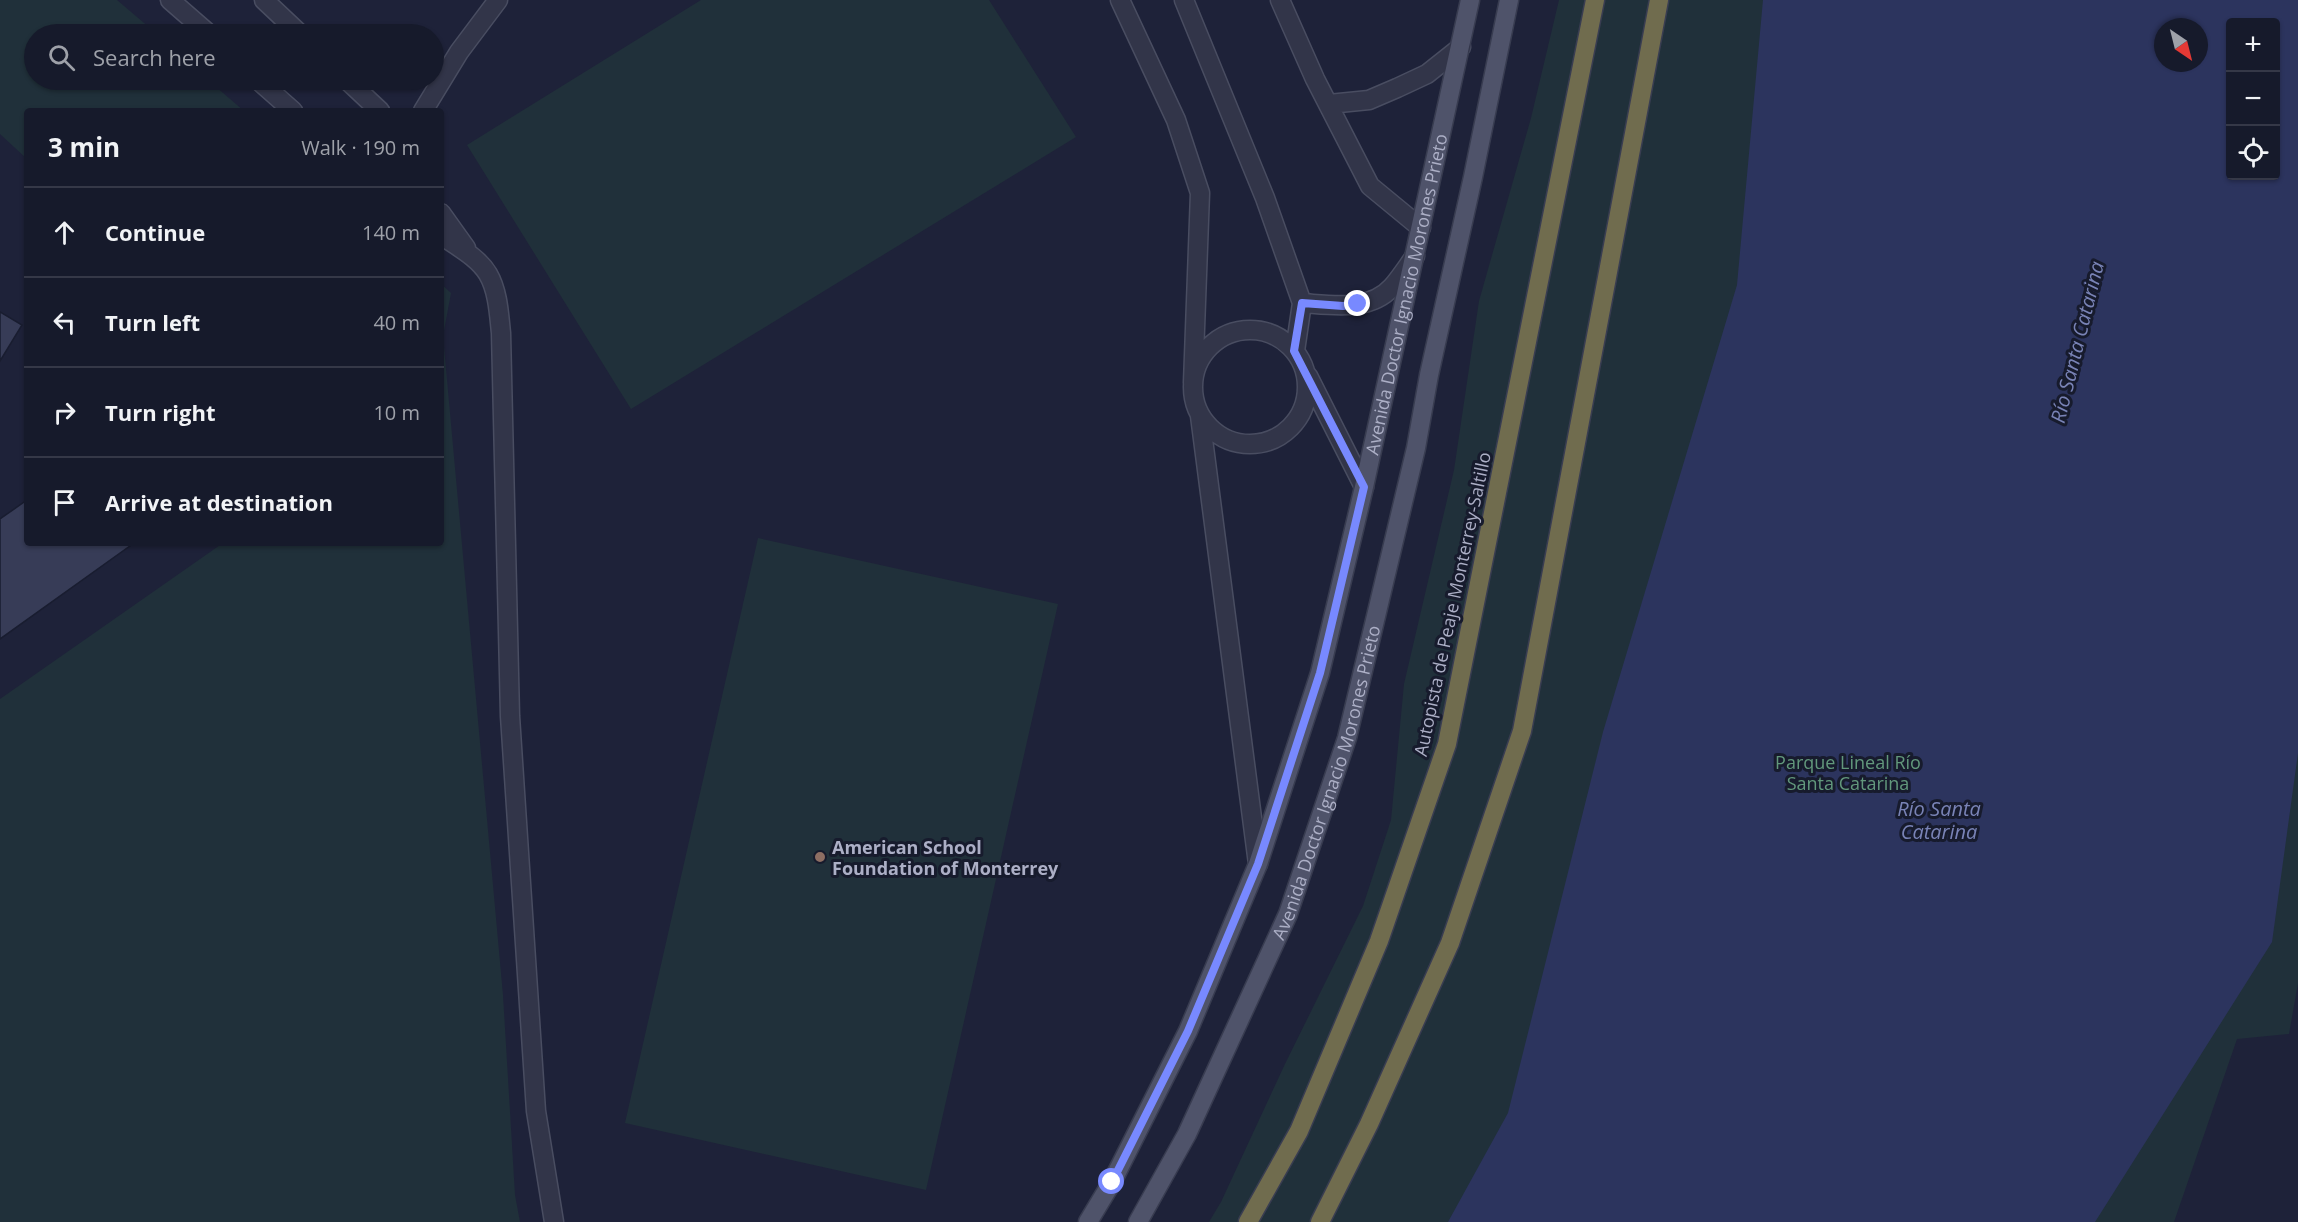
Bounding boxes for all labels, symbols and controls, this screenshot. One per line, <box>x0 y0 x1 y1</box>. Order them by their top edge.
north arrow <box>2154 18 2208 72</box>
map controls <box>2226 18 2280 180</box>
button: + <box>2226 18 2280 72</box>
search box <box>24 24 444 90</box>
icon: search <box>45 41 78 74</box>
text: Search here <box>93 42 216 72</box>
button: − <box>2226 72 2280 126</box>
button: locate <box>2226 126 2280 180</box>
text: 3 min <box>48 129 120 165</box>
street label: Avenida Doctor Ignacio Morones Prieto <box>1359 131 1453 457</box>
text: Walk · 190 m <box>301 134 420 161</box>
icon: ahead <box>48 216 81 249</box>
text: Continue <box>105 217 205 247</box>
text: 140 m <box>362 219 420 246</box>
water label: Río Santa Catarina <box>2044 258 2110 426</box>
route end <box>1344 290 1370 316</box>
icon: left <box>48 306 81 339</box>
text: Turn left <box>105 307 200 337</box>
text: 40 m <box>373 309 420 336</box>
icon: right <box>48 396 81 429</box>
text: Turn right <box>105 397 216 427</box>
text: 10 m <box>373 399 420 426</box>
street label: Autopista de Peaje Monterrey-Saltillo <box>1408 450 1496 758</box>
icon: arrive <box>48 486 81 519</box>
text: Arrive at destination <box>105 487 333 517</box>
street label: Avenida Doctor Ignacio Morones Prieto <box>1266 623 1385 943</box>
park label: Parque Lineal Río Santa Catarina <box>1775 750 1921 795</box>
water label: Río Santa Catarina <box>1897 795 1981 845</box>
place label: American School Foundation of Monterrey <box>832 835 1059 880</box>
marker: American School Foundation of Monterrey <box>813 850 827 864</box>
route start <box>1098 1168 1124 1194</box>

